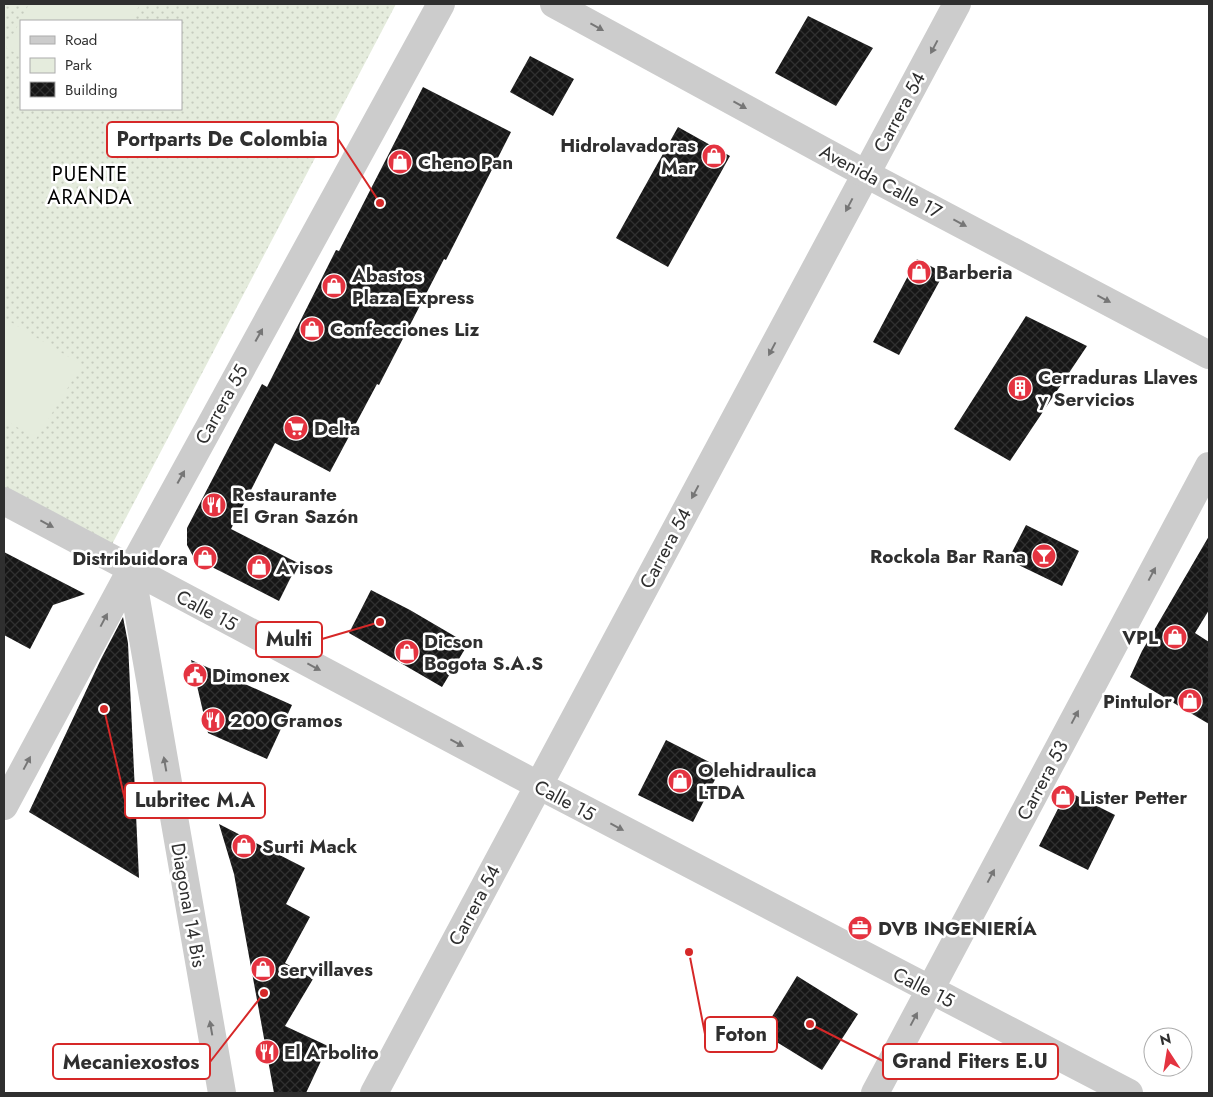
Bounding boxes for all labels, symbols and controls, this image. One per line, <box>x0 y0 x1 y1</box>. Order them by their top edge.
legend <box>20 20 182 110</box>
one-way arrow <box>590 23 604 31</box>
text: Road <box>65 29 97 51</box>
one-way arrow <box>929 40 938 53</box>
text: Park <box>65 54 92 76</box>
street label: Carrera 54 <box>867 67 932 157</box>
text: Building <box>65 79 117 101</box>
one-way arrow <box>732 101 747 109</box>
callout: Portparts De Colombia <box>107 122 338 157</box>
text: Portparts De Colombia <box>116 125 328 154</box>
place label: Hidrolavadoras Mar <box>560 132 696 181</box>
street label: Avenida Calle 17 <box>815 138 947 225</box>
shop icon: Hidrolavadoras Mar <box>701 143 727 169</box>
shop icon: Cheno Pan <box>387 149 413 175</box>
place label: Cheno Pan <box>418 149 513 176</box>
district label: PUENTE ARANDA <box>47 160 133 212</box>
one-way arrow <box>844 199 853 212</box>
one-way arrow <box>953 219 967 227</box>
shop icon: Barberia <box>906 259 932 285</box>
place label: Barberia <box>936 259 1013 286</box>
place label: Abastos Plaza Express <box>351 262 474 311</box>
shop icon: Abastos Plaza Express <box>321 273 347 299</box>
one-way arrow <box>1096 295 1111 303</box>
shop icon: Confecciones Liz <box>299 316 325 342</box>
place label: Confecciones Liz <box>330 316 480 343</box>
one-way arrow <box>255 328 264 342</box>
one-way arrow <box>768 341 776 356</box>
street label: Carrera 55 <box>188 359 254 449</box>
place label: Cerraduras Llaves y Servicios <box>1037 364 1198 413</box>
building icon: Cerraduras Llaves y Servicios <box>1007 375 1033 401</box>
supermarket icon: Delta <box>283 415 309 441</box>
place label: Delta <box>314 415 360 442</box>
one-way arrow <box>177 470 185 485</box>
place label: Restaurante El Gran Sazón <box>232 481 358 530</box>
one-way arrow <box>691 485 699 499</box>
restaurant icon: Restaurante El Gran Sazón <box>201 492 227 518</box>
street label: Carrera 54 <box>633 503 698 593</box>
one-way arrow <box>39 520 54 528</box>
place label: Rockola Bar Rana <box>870 543 1026 570</box>
bar icon: Rockola Bar Rana <box>1031 543 1057 569</box>
place label: Distribuidora <box>72 545 188 572</box>
shop icon: Distribuidora <box>192 545 218 571</box>
shop icon: Avisos <box>246 554 272 580</box>
place label: Avisos <box>275 554 333 581</box>
one-way arrow <box>1148 566 1156 581</box>
street label: Calle 15 <box>171 583 242 638</box>
one-way arrow <box>99 613 108 627</box>
callout: Multi <box>256 622 322 657</box>
place label: VPL <box>1121 624 1158 651</box>
shop icon: VPL <box>1162 624 1188 650</box>
text: Multi <box>266 625 312 654</box>
place label: Dicson Bogota S.A.S <box>424 628 543 677</box>
shop icon: Dicson Bogota S.A.S <box>394 639 420 665</box>
public building icon: Dimonex <box>182 662 208 688</box>
place label: Dimonex <box>212 662 290 689</box>
one-way arrow <box>307 662 320 671</box>
place label: Pintulor <box>1103 688 1172 715</box>
shop icon: Pintulor <box>1177 688 1203 714</box>
restaurant icon: 200 Gramos <box>200 707 226 733</box>
place label: 200 Gramos <box>230 707 343 734</box>
one-way arrow <box>1071 710 1079 724</box>
street label: Carrera 53 <box>1010 735 1075 825</box>
one-way arrow <box>450 739 465 747</box>
one-way arrow <box>23 756 31 771</box>
one-way arrow <box>160 756 168 772</box>
place label: Olehidraulica LTDA <box>698 757 816 806</box>
shop icon: Olehidraulica LTDA <box>667 768 693 794</box>
street label: Calle 15 <box>529 773 600 828</box>
callout: Lubritec M.A <box>125 783 265 818</box>
shop icon: Lister Petter <box>1050 784 1076 810</box>
place label: Lister Petter <box>1080 784 1188 811</box>
text: Lubritec M.A <box>135 786 255 815</box>
one-way arrow <box>610 822 623 831</box>
shop icon: Surti Mack <box>231 833 257 859</box>
place label: Surti Mack <box>262 833 357 860</box>
street label: Diagonal 14 Bis <box>164 841 213 970</box>
street label: Carrera 54 <box>442 860 507 950</box>
one-way arrow <box>987 869 995 883</box>
office icon: DVB INGENIERÍA <box>847 915 873 941</box>
place label: DVB INGENIERÍA <box>878 915 1037 942</box>
shop icon: servillaves <box>250 956 276 982</box>
place label: servillaves <box>280 956 373 983</box>
street label: Calle 15 <box>888 961 959 1014</box>
one-way arrow <box>910 1012 918 1027</box>
callout: Foton <box>705 1017 777 1052</box>
one-way arrow <box>206 1020 214 1036</box>
text: Foton <box>715 1020 767 1049</box>
north arrow <box>1143 1027 1193 1077</box>
text: N <box>1158 1028 1173 1050</box>
restaurant icon: El Arbolito <box>254 1039 280 1065</box>
place label: El Arbolito <box>284 1039 379 1066</box>
callout: Mecaniexostos <box>53 1044 210 1079</box>
callout: Grand Fiters E.U <box>883 1044 1058 1079</box>
text: Grand Fiters E.U <box>892 1047 1048 1076</box>
text: Mecaniexostos <box>63 1048 199 1077</box>

